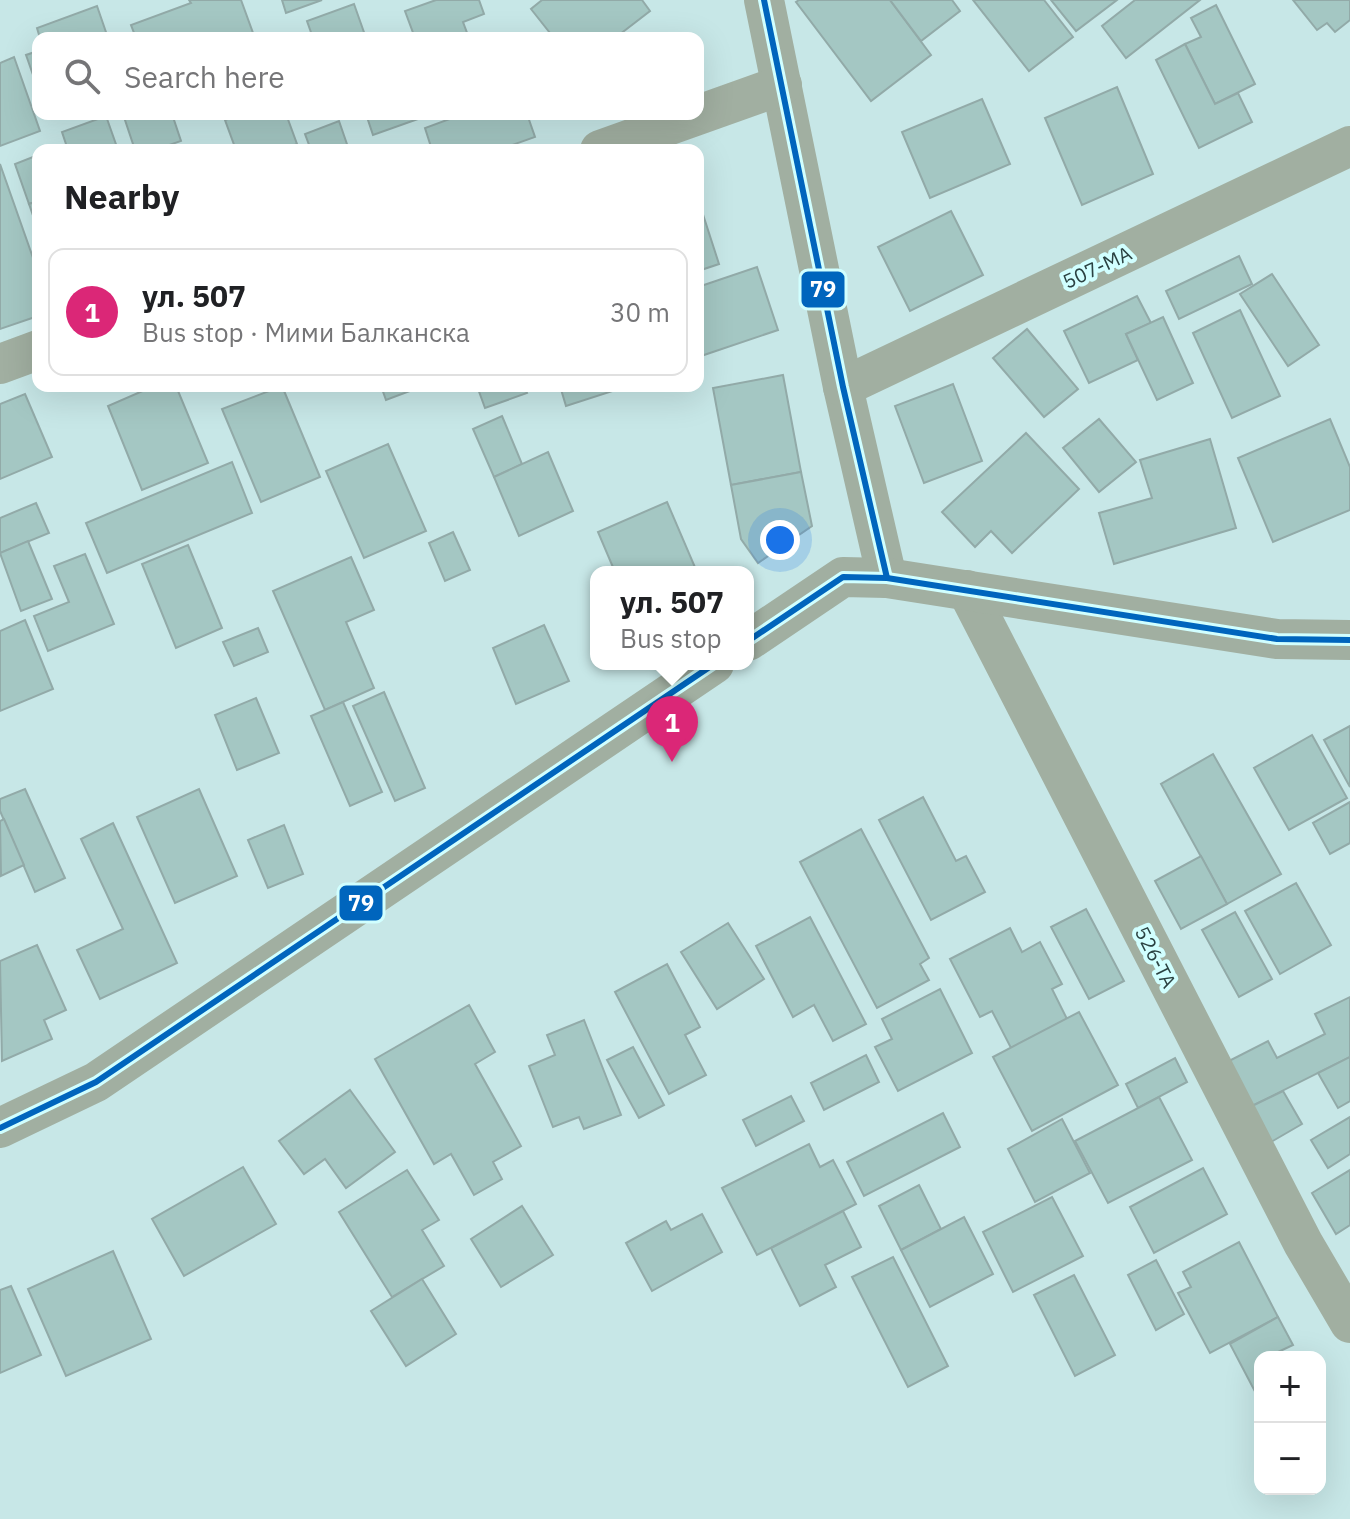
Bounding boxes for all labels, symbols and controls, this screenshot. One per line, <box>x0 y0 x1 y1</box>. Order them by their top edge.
search box <box>32 32 704 120</box>
icon: search <box>60 54 104 98</box>
text: Search here <box>124 57 285 96</box>
text: Nearby <box>64 174 179 218</box>
street label: 507-МА <box>1058 239 1136 295</box>
line badge: 79 <box>800 270 846 309</box>
text: 79 <box>810 274 836 303</box>
text: ул. 507 <box>142 276 246 315</box>
text: 1 <box>84 295 100 329</box>
text: 30 m <box>610 295 670 329</box>
text: Bus stop · Мими Балканска <box>142 315 470 349</box>
your location <box>760 520 800 560</box>
popup <box>590 566 754 670</box>
text: ул. 507 <box>620 582 724 621</box>
text: Bus stop <box>620 621 722 655</box>
pin: 1 <box>646 696 698 762</box>
line badge: 79 <box>338 884 384 922</box>
text: 79 <box>348 888 374 917</box>
street label: 526-ТА <box>1129 921 1183 993</box>
map controls <box>1254 1351 1326 1495</box>
button: + <box>1254 1351 1326 1423</box>
button: − <box>1254 1423 1326 1495</box>

